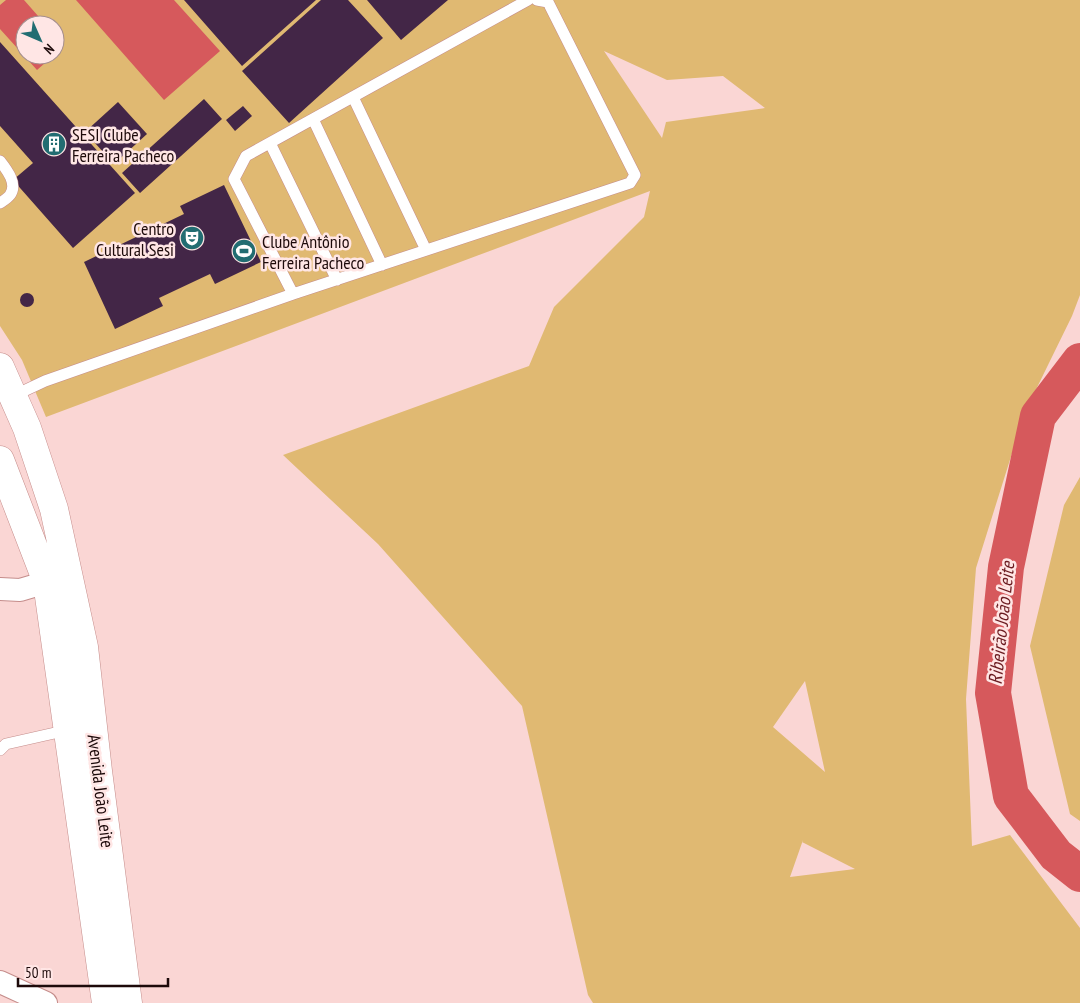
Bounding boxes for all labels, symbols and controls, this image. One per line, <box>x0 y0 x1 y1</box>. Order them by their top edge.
north arrow <box>15 15 65 65</box>
text: N <box>40 40 58 58</box>
place label: SESI Clube Ferreira Pacheco <box>72 123 175 167</box>
building icon: SESI Clube Ferreira Pacheco <box>41 131 67 157</box>
place label: Centro Cultural Sesi <box>96 217 174 261</box>
theatre icon: Centro Cultural Sesi <box>179 225 205 251</box>
place label: Clube Antônio Ferreira Pacheco <box>262 230 365 274</box>
sports icon: Clube Antônio Ferreira Pacheco <box>231 238 257 264</box>
water label: Ribeirão João Leite <box>983 559 1019 685</box>
street label: Avenida João Leite <box>83 733 119 849</box>
scale bar <box>18 956 168 988</box>
text: 50 m <box>25 963 51 982</box>

